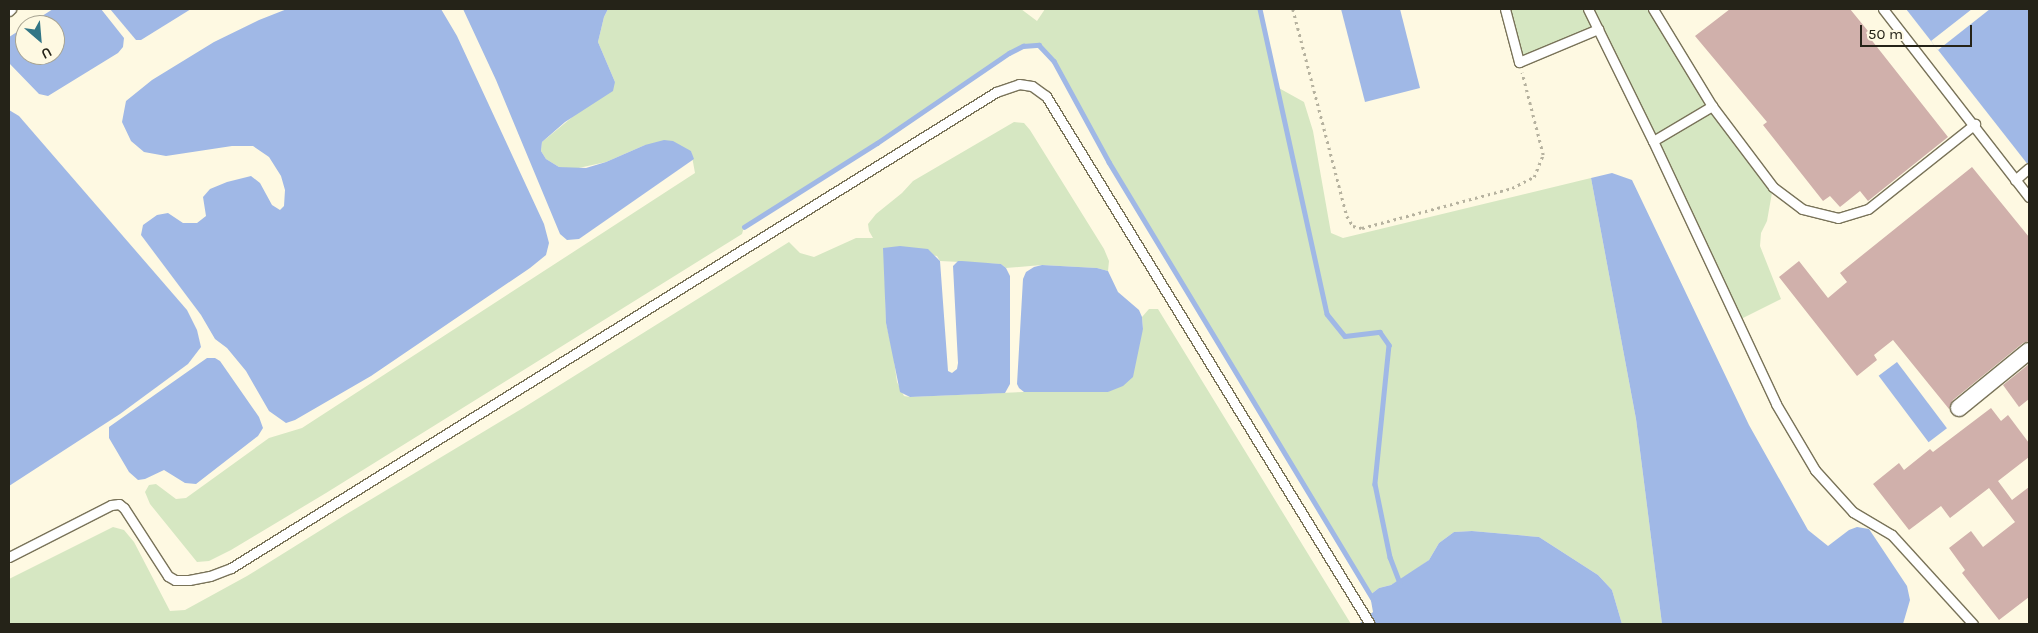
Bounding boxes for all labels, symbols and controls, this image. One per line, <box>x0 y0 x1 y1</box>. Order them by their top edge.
north arrow <box>15 15 65 65</box>
scale bar <box>1863 15 1976 47</box>
text: 50 m <box>1868 25 1903 43</box>
text: U <box>38 43 55 63</box>

